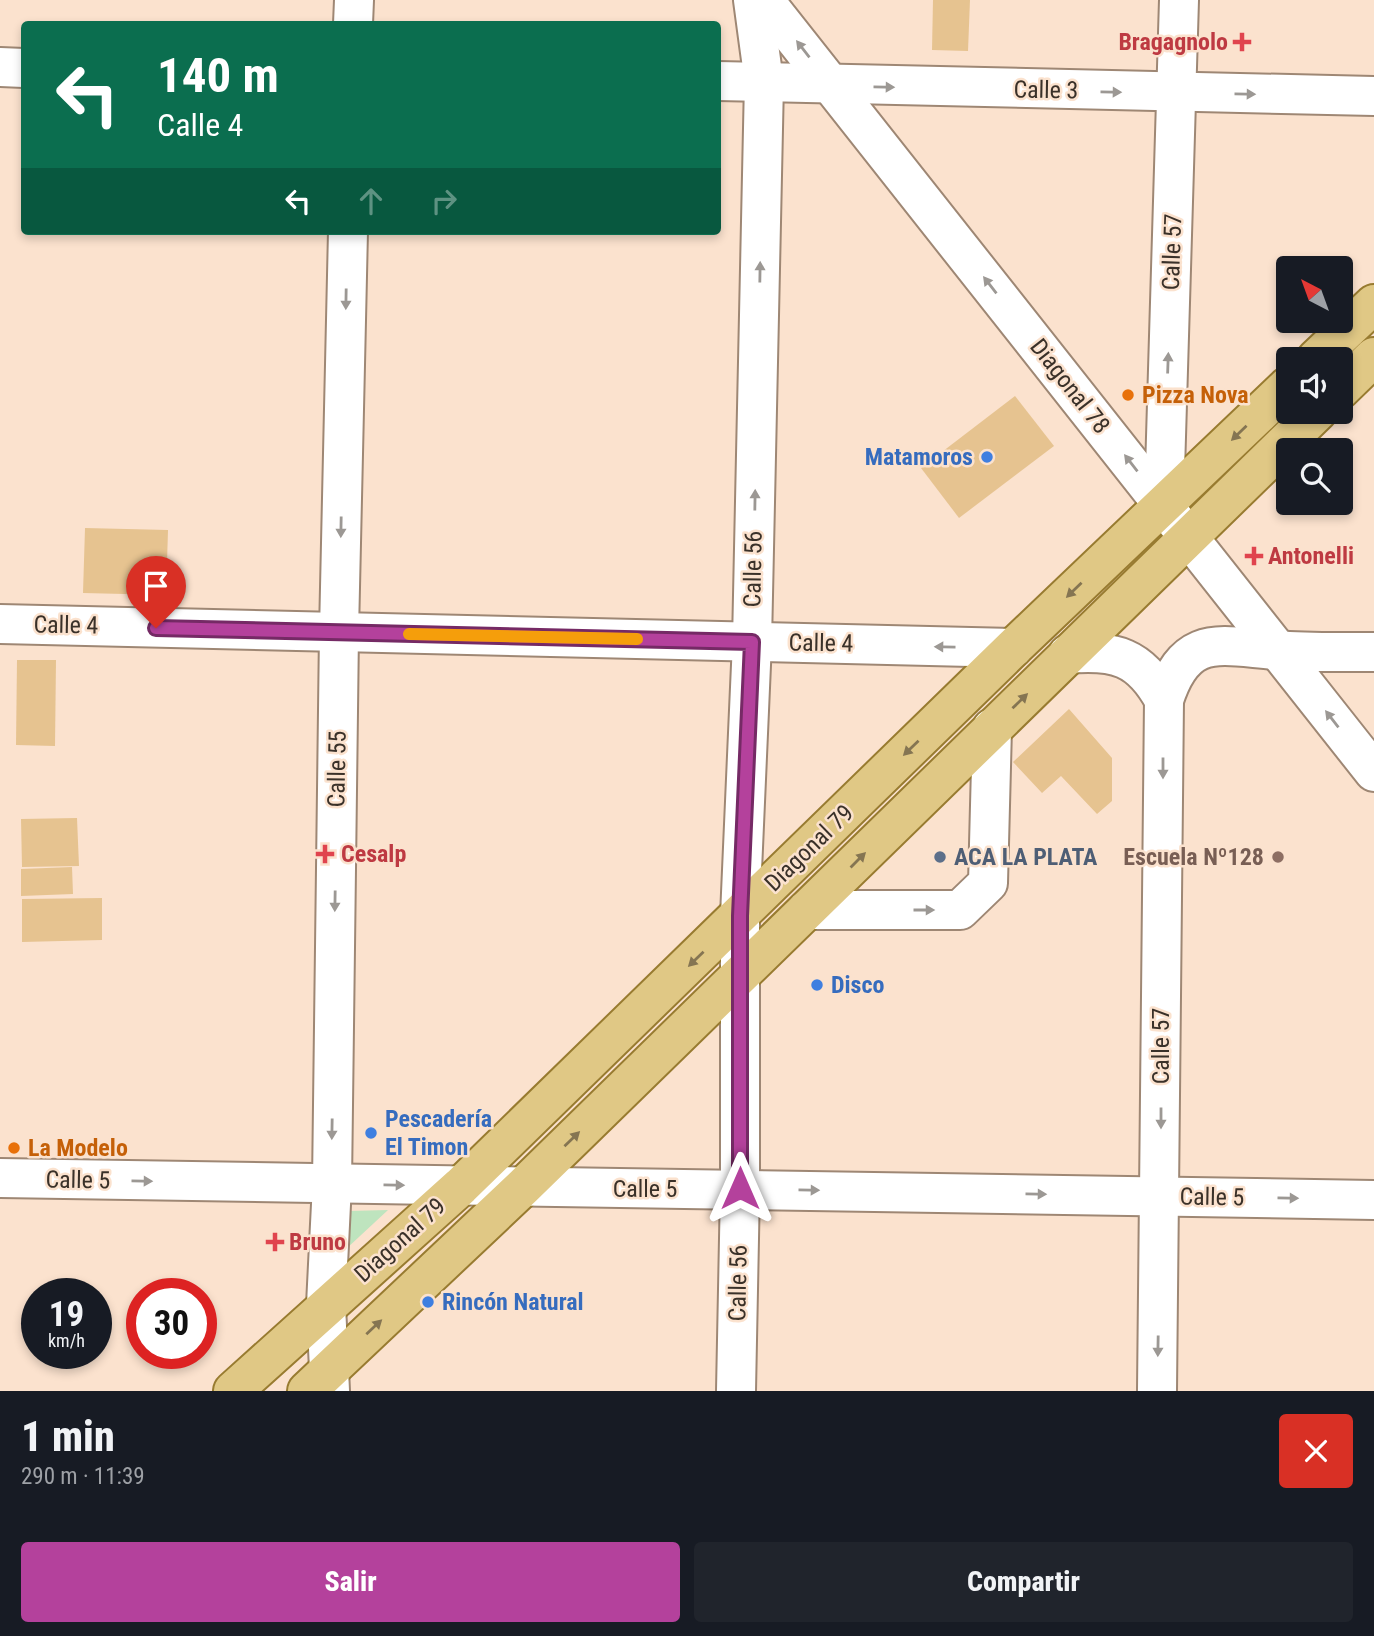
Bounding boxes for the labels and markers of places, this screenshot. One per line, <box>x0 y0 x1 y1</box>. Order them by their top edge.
place label: Bragagnolo <box>1118 28 1228 56</box>
marker: Bragagnolo <box>1234 34 1250 50</box>
place label: Pizza Nova <box>1142 381 1249 409</box>
marker: Pizza Nova <box>1120 387 1136 403</box>
place label: Matamoros <box>865 443 973 471</box>
marker: Matamoros <box>979 449 995 465</box>
place label: Antonelli <box>1268 542 1354 570</box>
marker: Antonelli <box>1246 548 1262 564</box>
pin <box>126 556 186 628</box>
place label: Cesalp <box>341 840 406 868</box>
place label: ACA LA PLATA <box>954 843 1098 871</box>
place label: Escuela Nº128 <box>1123 843 1264 871</box>
marker: Cesalp <box>315 844 335 864</box>
marker: ACA LA PLATA <box>932 849 948 865</box>
marker: Escuela Nº128 <box>1270 849 1286 865</box>
place label: Disco <box>831 971 885 999</box>
marker: Disco <box>809 977 825 993</box>
place label: Pescadería El Timon <box>385 1105 492 1161</box>
marker: Pescadería El Timon <box>363 1125 379 1141</box>
place label: La Modelo <box>28 1134 128 1162</box>
marker: La Modelo <box>6 1140 22 1156</box>
place label: Bruno <box>289 1228 346 1256</box>
marker: Bruno <box>267 1234 283 1250</box>
place label: Rincón Natural <box>442 1288 584 1316</box>
marker: Rincón Natural <box>420 1294 436 1310</box>

